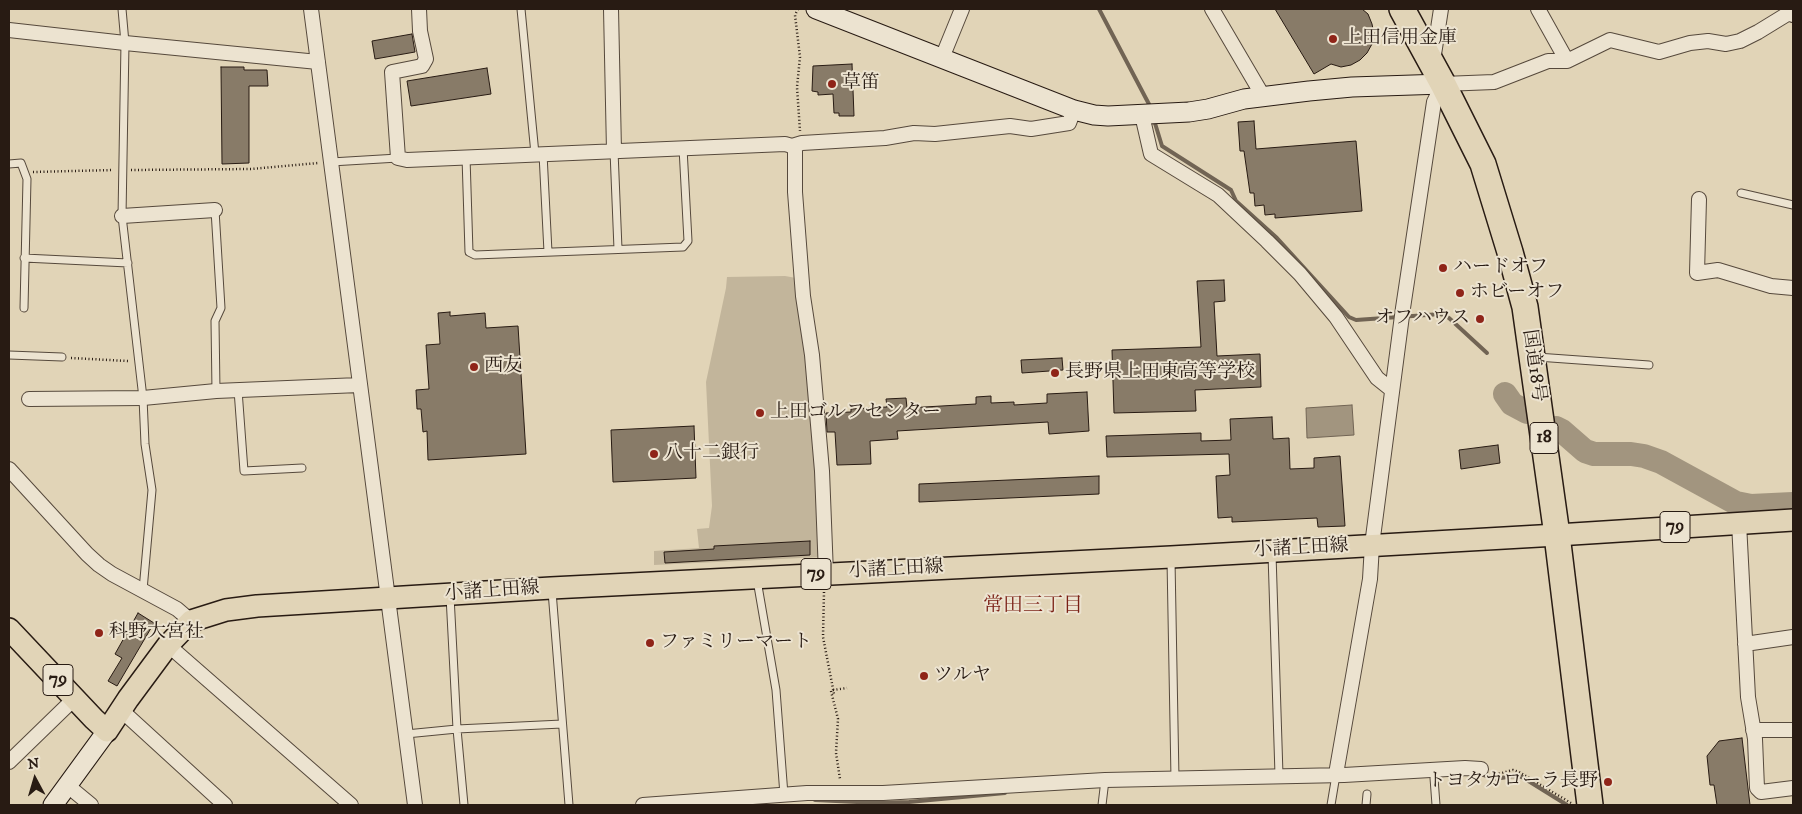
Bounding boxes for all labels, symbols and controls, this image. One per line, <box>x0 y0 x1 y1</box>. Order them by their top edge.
place label: 上田信用金庫 <box>1343 28 1457 50</box>
marker: 上田信用金庫 <box>1327 33 1339 45</box>
place label: 草笛 <box>842 73 880 95</box>
marker: 草笛 <box>826 78 838 90</box>
place label: ハードオフ <box>1453 257 1548 279</box>
marker: ハードオフ <box>1437 262 1449 274</box>
place label: ホビーオフ <box>1470 282 1564 304</box>
marker: ホビーオフ <box>1454 287 1466 299</box>
place label: オフハウス <box>1375 308 1470 330</box>
marker: オフハウス <box>1474 313 1486 325</box>
street label: 国道18号 <box>1517 328 1549 404</box>
place label: 西友 <box>484 356 522 378</box>
marker: 西友 <box>468 361 480 373</box>
place label: 長野県上田東高等学校 <box>1065 362 1255 384</box>
marker: 長野県上田東高等学校 <box>1049 367 1061 379</box>
place label: 上田ゴルフセンター <box>770 402 941 424</box>
marker: 上田ゴルフセンター <box>754 407 766 419</box>
road number: 18 <box>1530 422 1558 453</box>
place label: 八十二銀行 <box>664 443 759 465</box>
marker: 八十二銀行 <box>648 448 660 460</box>
road number: 79 <box>1660 512 1690 542</box>
street label: 小諸上田線 <box>1253 535 1349 563</box>
street label: 小諸上田線 <box>848 556 944 584</box>
road number: 79 <box>801 558 831 590</box>
street label: 小諸上田線 <box>444 577 540 607</box>
district label: 常田三丁目 <box>983 595 1083 619</box>
place label: 科野大宮社 <box>109 622 204 644</box>
marker: 科野大宮社 <box>93 627 105 639</box>
place label: ファミリーマート <box>660 632 812 654</box>
marker: ファミリーマート <box>644 637 656 649</box>
road number: 79 <box>43 664 73 696</box>
place label: ツルヤ <box>934 665 991 687</box>
marker: ツルヤ <box>918 670 930 682</box>
north arrow <box>10 754 60 804</box>
text: N <box>27 755 40 774</box>
place label: トヨタカローラ長野 <box>1427 771 1598 793</box>
marker: トヨタカローラ長野 <box>1602 776 1614 788</box>

